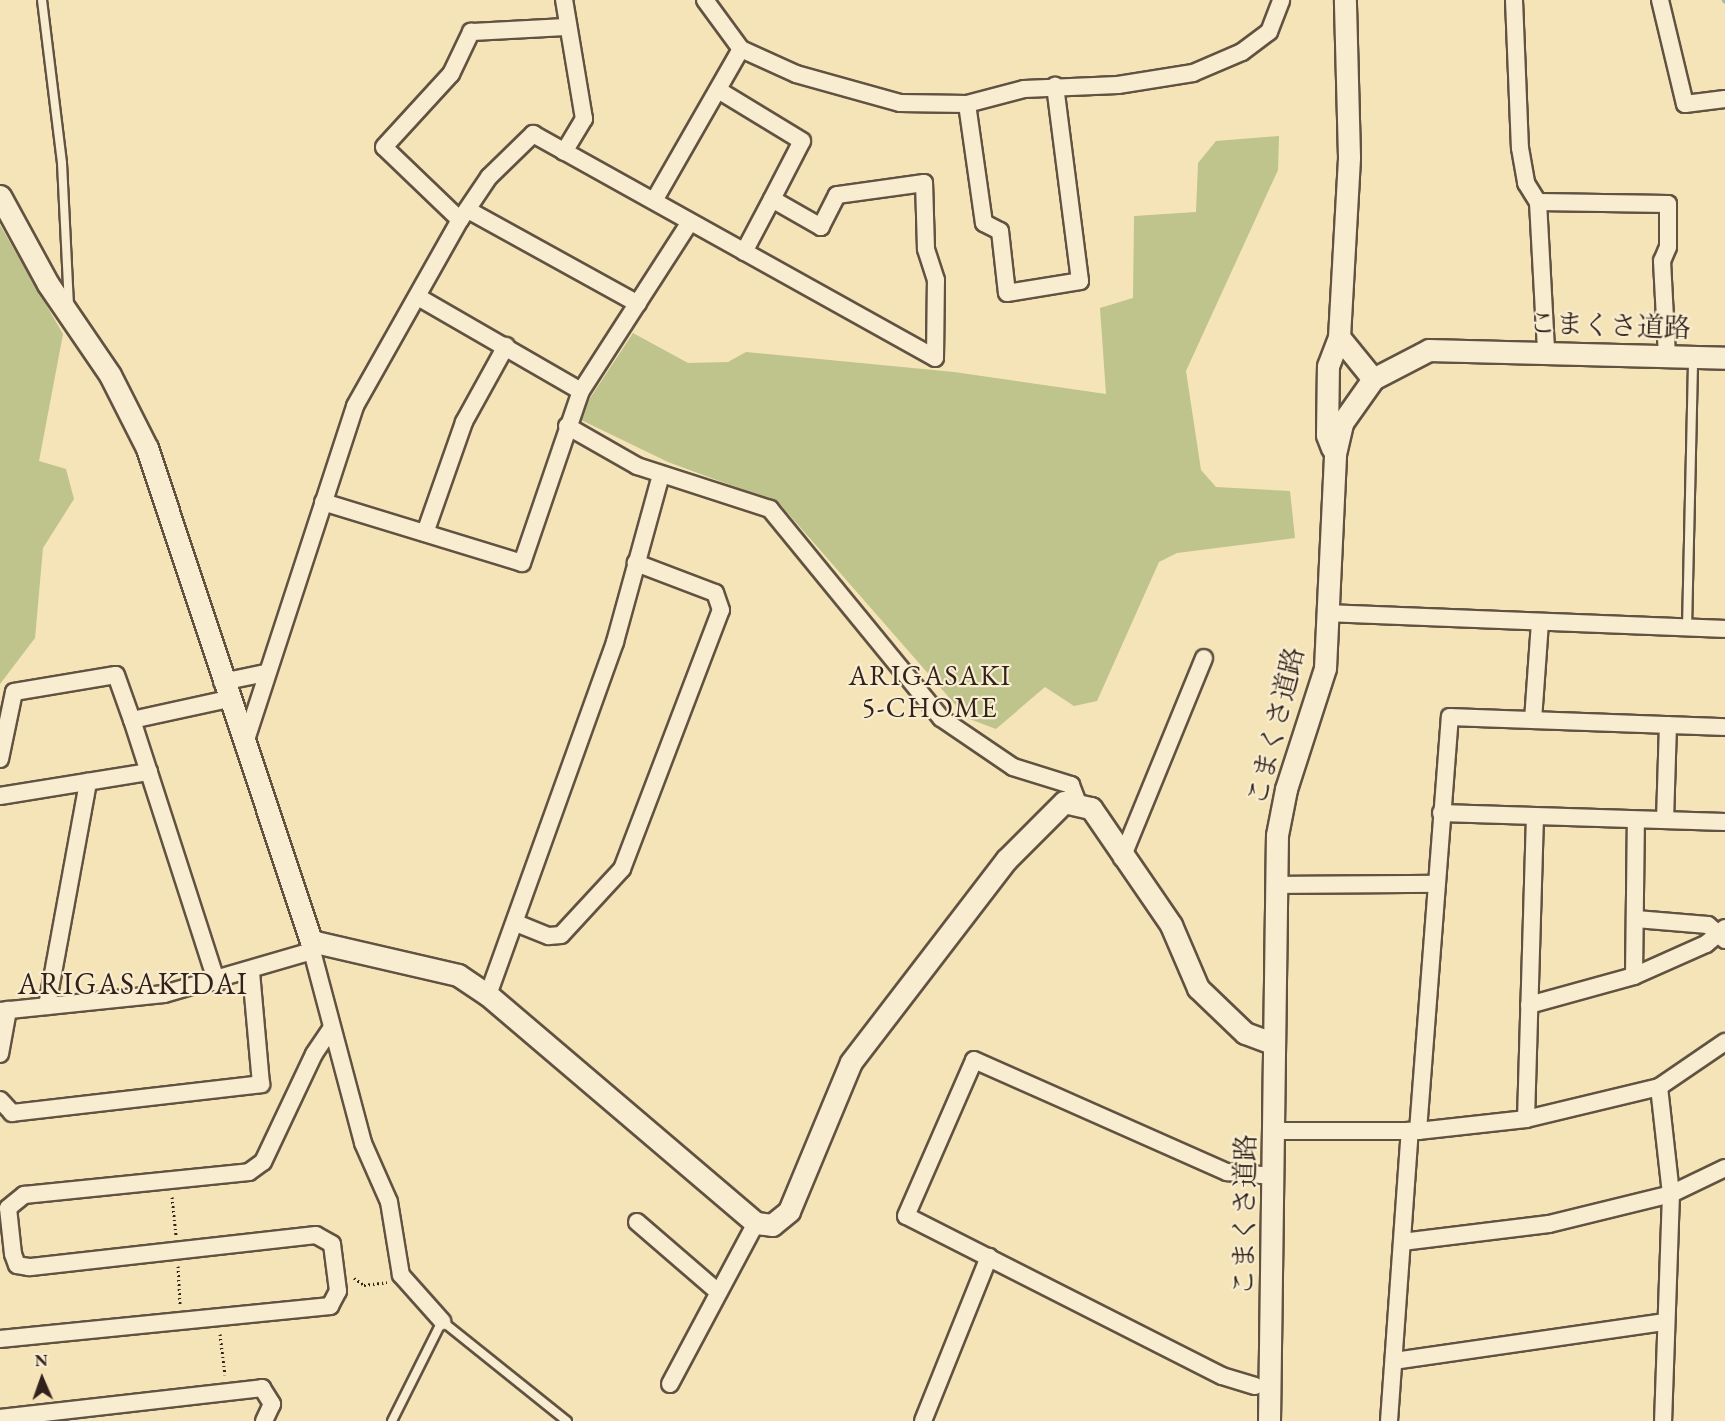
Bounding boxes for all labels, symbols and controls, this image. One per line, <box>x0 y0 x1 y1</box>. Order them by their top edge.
street label: こまくさ道路 <box>1528 306 1692 344</box>
street label: こまくさ道路 <box>1240 643 1310 809</box>
district label: ARIGASAKI 5-CHOME <box>848 658 1012 724</box>
district label: ARIGASAKIDAI <box>18 966 248 1002</box>
street label: こまくさ道路 <box>1226 1134 1262 1296</box>
north arrow <box>12 1349 72 1409</box>
text: N <box>35 1350 48 1371</box>

